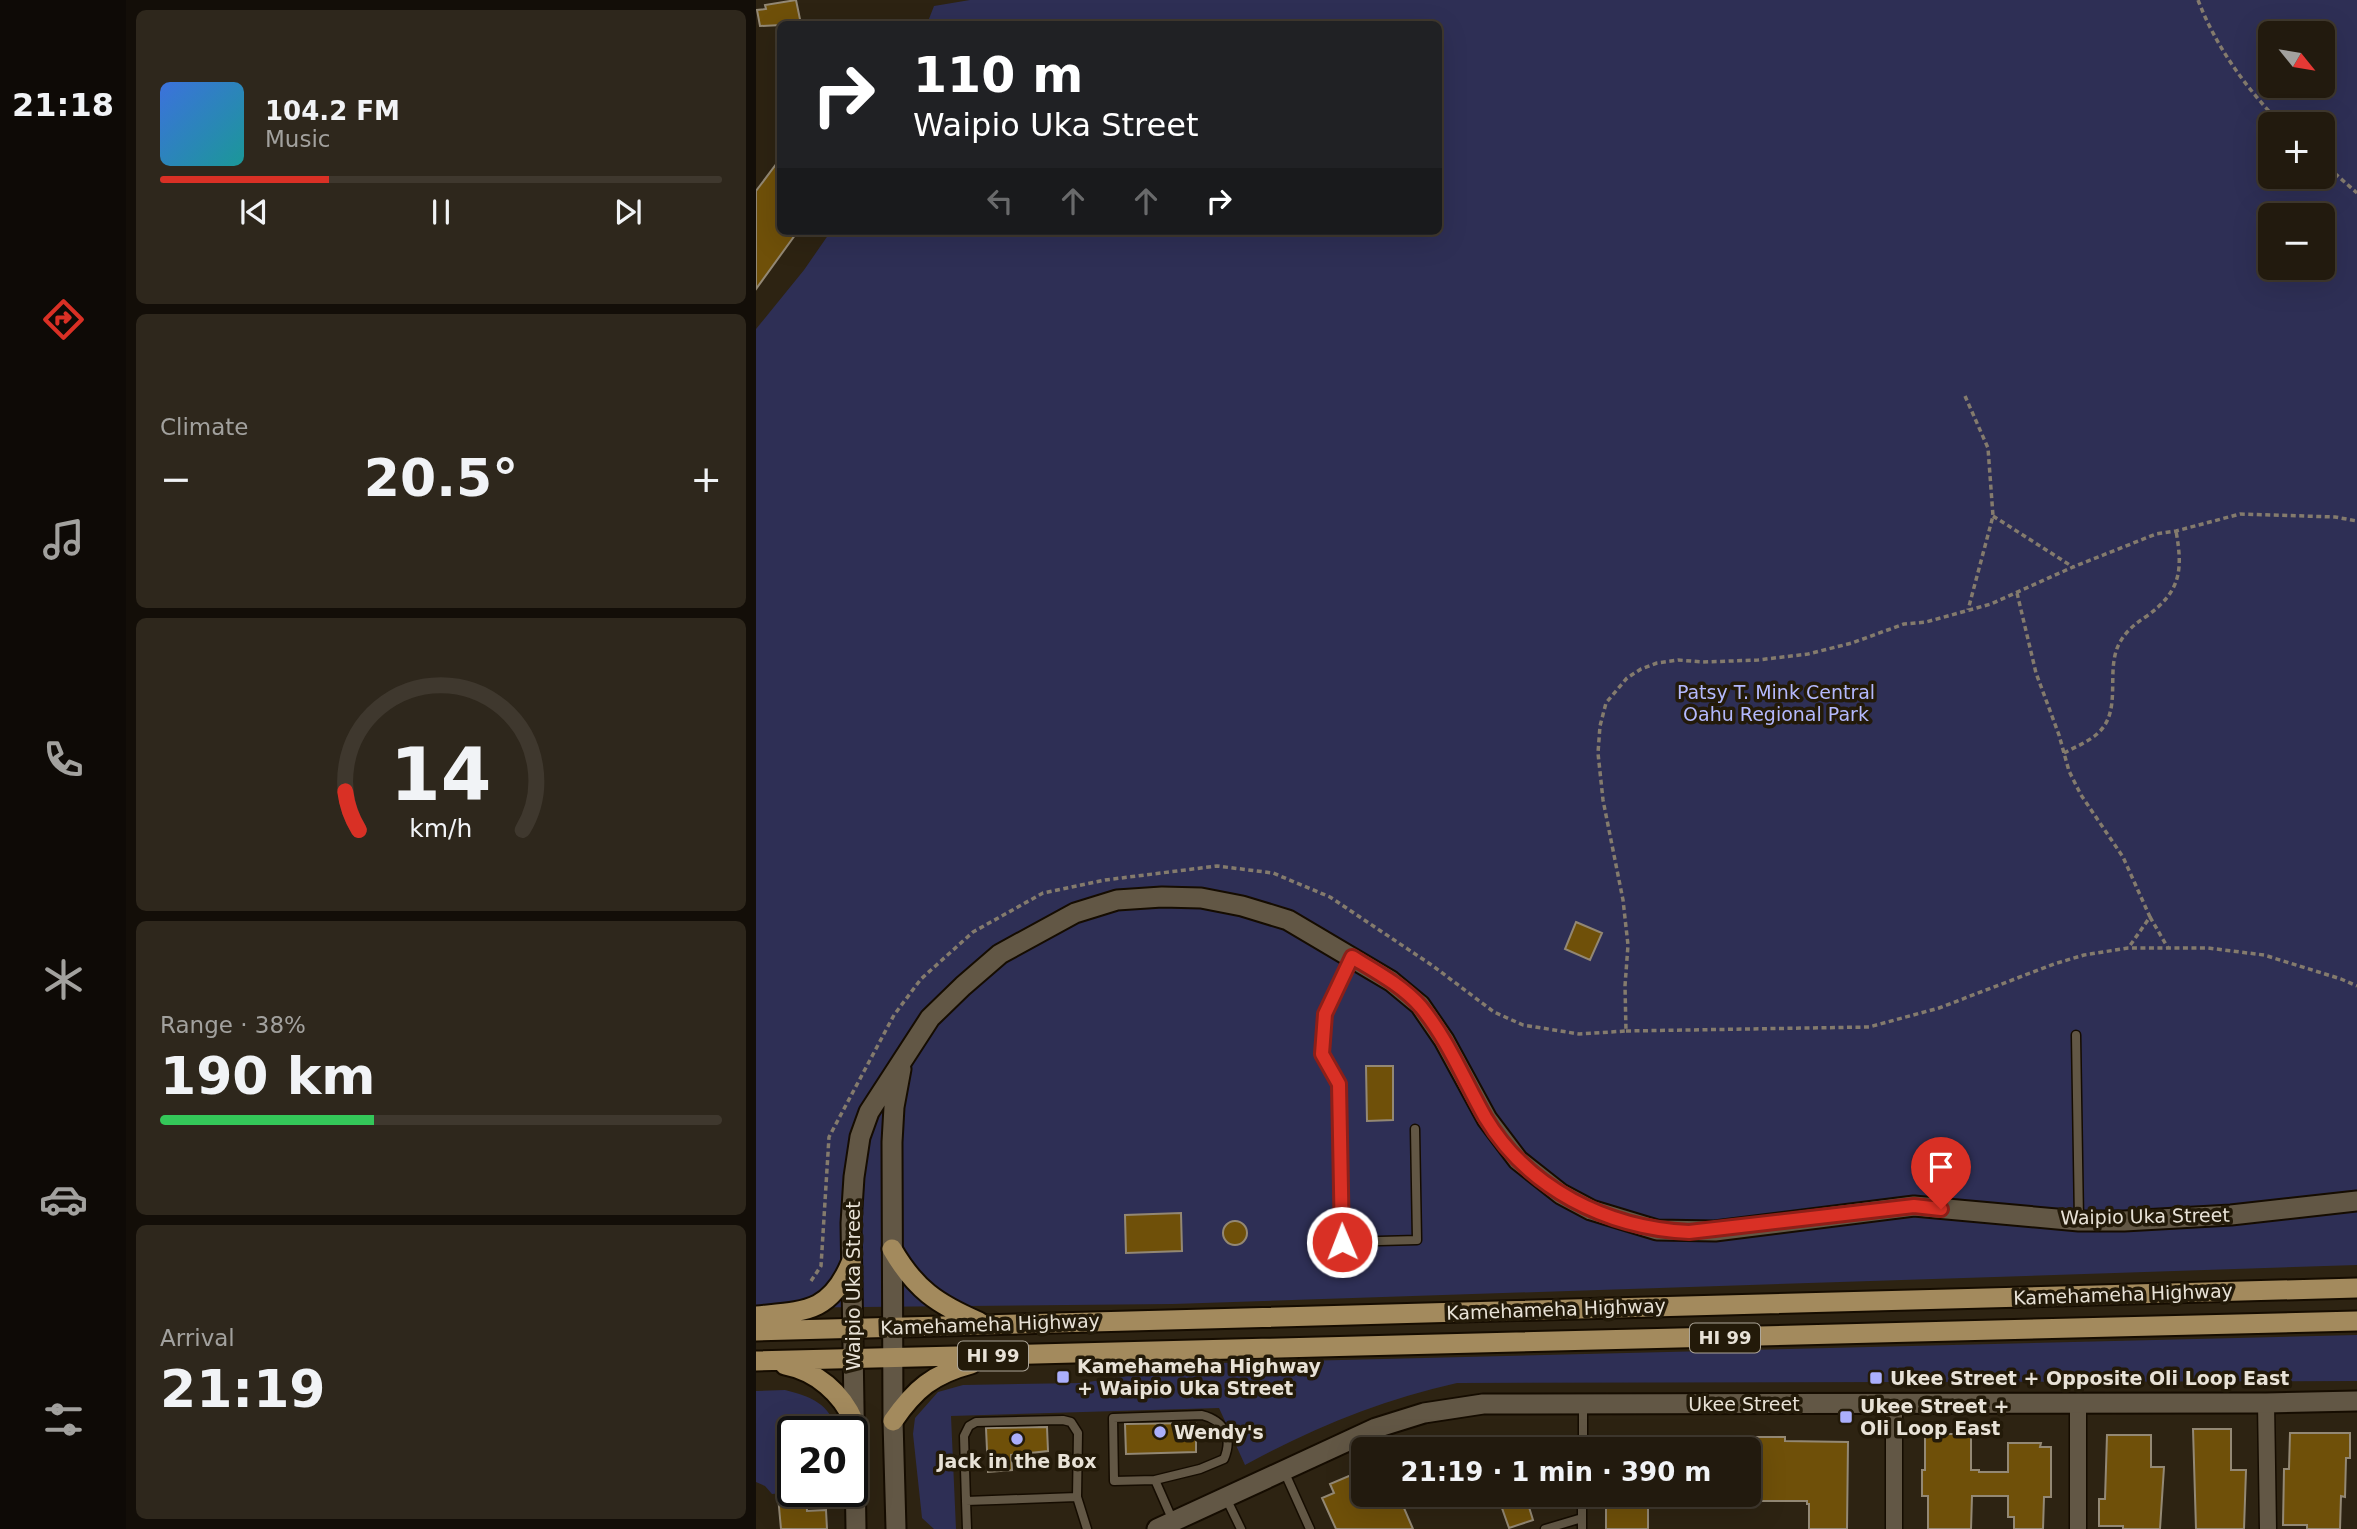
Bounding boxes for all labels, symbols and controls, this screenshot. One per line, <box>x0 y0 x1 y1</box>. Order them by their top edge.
north arrow <box>2258 21 2334 98</box>
map controls <box>2258 21 2335 280</box>
text: 110 m <box>913 47 1083 104</box>
icon: right <box>798 49 889 140</box>
text: 21:18 <box>12 86 114 124</box>
text: 104.2 FM <box>265 96 400 126</box>
text: Waipio Uka Street <box>913 106 1198 144</box>
button: + <box>2258 112 2335 189</box>
text: Music <box>265 126 330 152</box>
icon: left <box>981 182 1019 220</box>
icon: ahead <box>1054 182 1092 220</box>
icon: ahead <box>1127 182 1165 220</box>
icon: right <box>1200 182 1238 220</box>
icon: previous <box>235 193 273 231</box>
icon: pause <box>422 193 460 231</box>
icon: next <box>609 193 647 231</box>
button: − <box>2258 203 2335 280</box>
icon: directions <box>39 295 88 344</box>
text: Climate <box>160 414 249 440</box>
text: 20.5° <box>364 448 518 508</box>
text: − <box>160 457 192 501</box>
text: + <box>690 457 722 501</box>
icon: music <box>39 515 88 564</box>
park label: Patsy T. Mink Central Oahu Regional Park <box>1677 681 1875 725</box>
text: 14 <box>390 733 492 818</box>
icon: phone <box>39 735 88 784</box>
text: km/h <box>409 814 473 843</box>
icon: climate <box>39 955 88 1004</box>
text: Range · 38% <box>160 1012 306 1038</box>
text: 190 km <box>160 1046 375 1106</box>
pin <box>1911 1137 1971 1209</box>
icon: arrive <box>1922 1148 1960 1186</box>
icon: car <box>39 1175 88 1224</box>
street label: Waipio Uka Street <box>842 1201 864 1371</box>
street label: Waipio Uka Street <box>2060 1204 2230 1228</box>
position arrow <box>1305 1205 1379 1279</box>
street label: Kamehameha Highway <box>2013 1279 2233 1309</box>
street label: Kamehameha Highway <box>1446 1294 1666 1324</box>
street label: Kamehameha Highway <box>880 1309 1100 1339</box>
road number: HI 99 <box>1690 1324 1760 1352</box>
text: Arrival <box>160 1325 235 1351</box>
road number: HI 99 <box>958 1342 1028 1371</box>
place label: Kamehameha Highway + Waipio Uka Street <box>1077 1355 1322 1399</box>
text: 21:19 <box>160 1359 326 1419</box>
place label: Ukee Street + Opposite Oli Loop East <box>1890 1367 2289 1389</box>
marker: Kamehameha Highway + Waipio Uka Street <box>1055 1369 1071 1385</box>
marker: Ukee Street + Opposite Oli Loop East <box>1868 1370 1884 1386</box>
street label: Ukee Street <box>1688 1393 1800 1415</box>
icon: filters <box>39 1395 88 1444</box>
place label: Ukee Street + Oli Loop East <box>1860 1395 2009 1439</box>
marker: Ukee Street + Oli Loop East <box>1838 1409 1854 1425</box>
speed limit sign: 20 <box>777 1416 868 1507</box>
place label: Wendy's <box>1174 1421 1264 1443</box>
marker: Wendy's <box>1152 1424 1168 1440</box>
marker: Jack in the Box <box>1009 1431 1025 1447</box>
place label: Jack in the Box <box>936 1450 1096 1472</box>
text: 21:19 · 1 min · 390 m <box>1401 1457 1711 1487</box>

